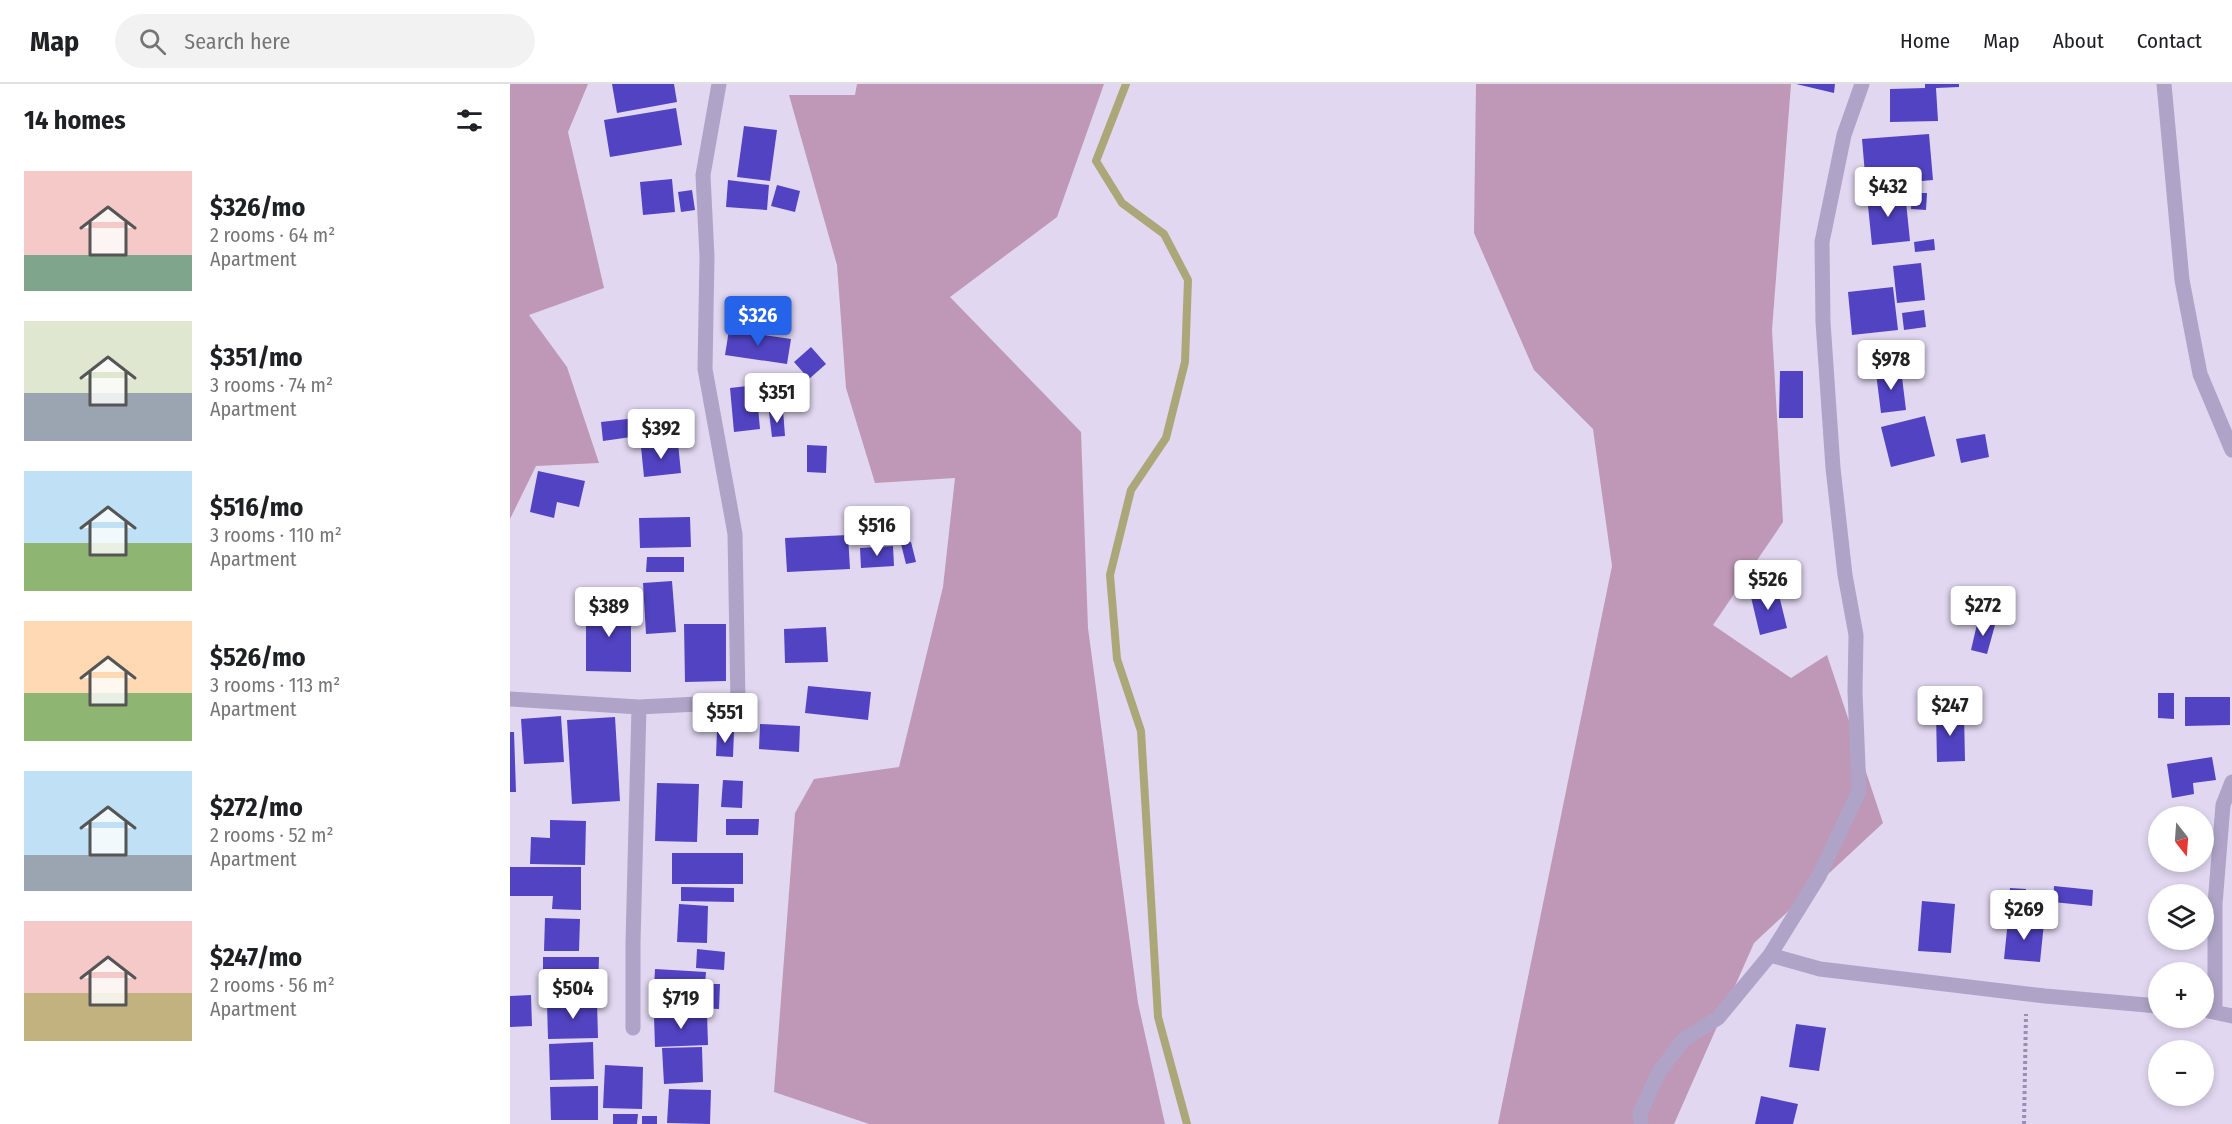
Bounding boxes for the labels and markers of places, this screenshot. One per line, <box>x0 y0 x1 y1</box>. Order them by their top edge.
pin: $432 <box>1852 167 1924 218</box>
pin: $326 <box>722 296 794 347</box>
pin: $978 <box>1855 340 1927 391</box>
pin: $351 <box>741 373 813 424</box>
pin: $392 <box>625 409 697 460</box>
pin: $516 <box>841 506 913 557</box>
pin: $526 <box>1732 560 1804 611</box>
pin: $272 <box>1947 586 2019 637</box>
pin: $389 <box>573 587 645 638</box>
pin: $247 <box>1914 686 1986 737</box>
pin: $551 <box>689 693 761 744</box>
pin: $269 <box>1988 890 2060 941</box>
pin: $504 <box>537 969 609 1020</box>
pin: $719 <box>645 979 717 1030</box>

